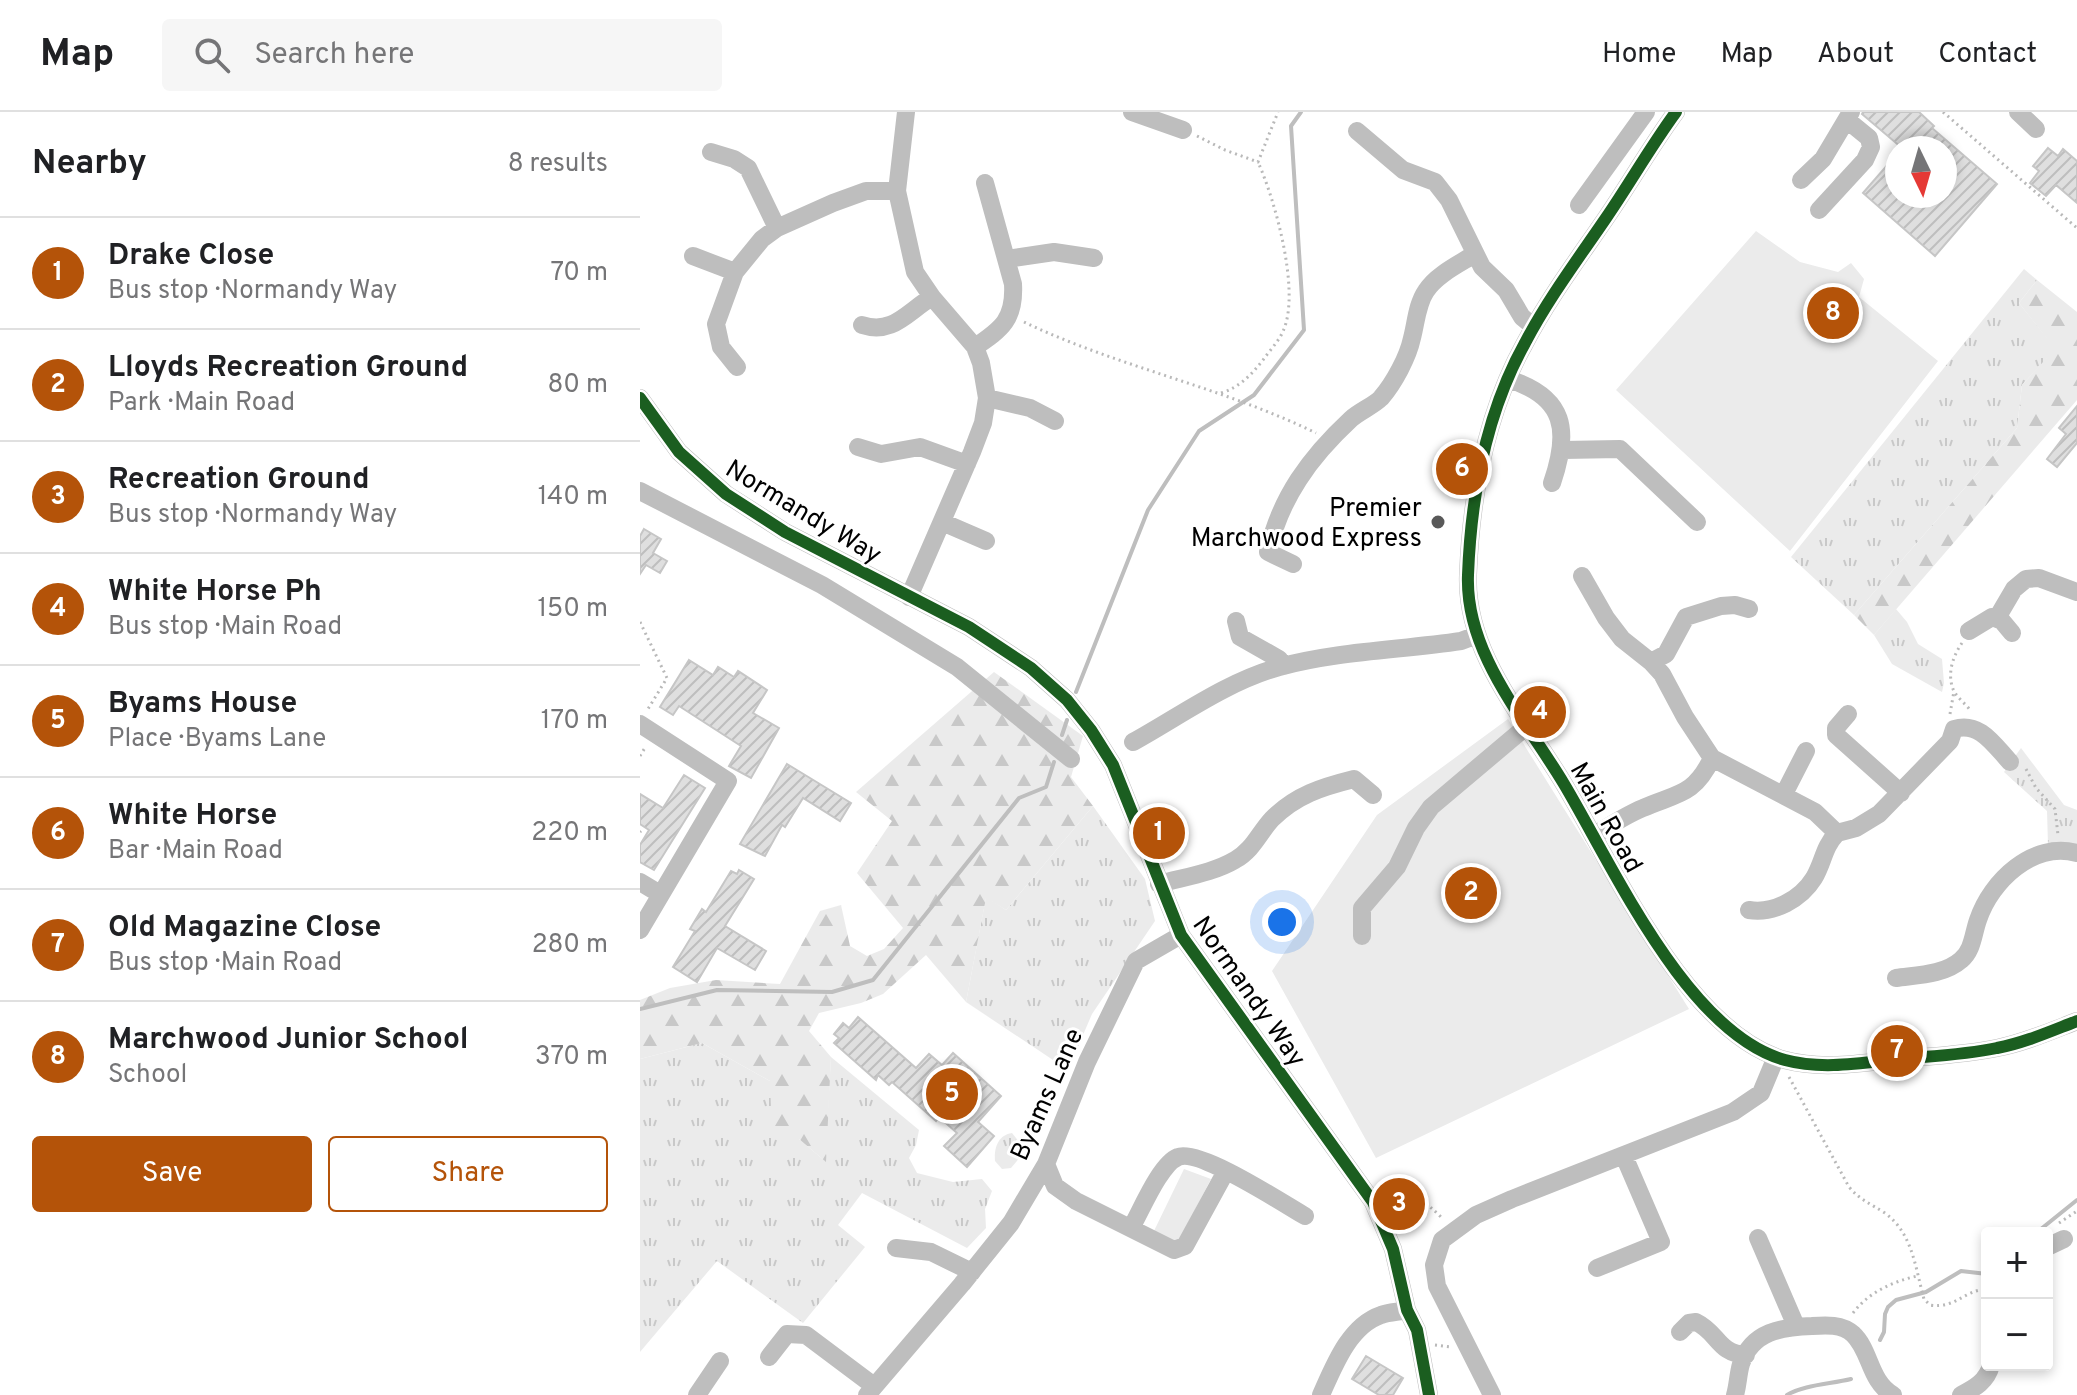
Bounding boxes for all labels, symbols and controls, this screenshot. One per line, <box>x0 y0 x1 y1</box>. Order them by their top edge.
search box <box>162 19 722 91</box>
text: Map <box>40 31 114 80</box>
icon: search <box>190 33 234 77</box>
text: Search here <box>254 37 414 74</box>
text: Home <box>1602 37 1676 73</box>
text: Map <box>1720 37 1773 73</box>
text: About <box>1817 37 1894 73</box>
text: Contact <box>1938 37 2037 73</box>
north arrow <box>1885 136 1957 208</box>
text: Nearby <box>32 143 147 186</box>
text: 8 results <box>508 148 608 181</box>
text: Drake Close <box>108 238 274 275</box>
text: 1 <box>53 257 63 290</box>
text: 70 m <box>550 257 608 290</box>
text: Bus stop · Normandy Way <box>108 275 397 308</box>
pin: 8 <box>1807 283 1859 343</box>
text: Lloyds Recreation Ground <box>108 350 468 387</box>
text: 2 <box>50 369 66 402</box>
text: 80 m <box>548 369 608 402</box>
text: Park · Main Road <box>108 387 295 420</box>
pin: 6 <box>1436 439 1488 499</box>
street label: Normandy Way <box>719 454 887 573</box>
text: Recreation Ground <box>108 462 369 499</box>
text: 3 <box>50 481 66 514</box>
text: 140 m <box>538 481 608 514</box>
place label: Premier Marchwood Express <box>1191 493 1422 556</box>
text: Bus stop · Normandy Way <box>108 499 397 532</box>
marker: Premier Marchwood Express <box>1429 513 1447 531</box>
text: White Horse Ph <box>108 574 322 611</box>
text: 4 <box>50 593 66 626</box>
text: 150 m <box>537 593 608 626</box>
text: Bus stop · Main Road <box>108 611 342 644</box>
pin: 4 <box>1514 682 1566 742</box>
text: Byams House <box>108 686 297 723</box>
text: 5 <box>50 705 66 738</box>
text: 170 m <box>541 705 608 738</box>
text: Place · Byams Lane <box>108 723 326 756</box>
street label: Main Road <box>1561 757 1649 879</box>
text: White Horse <box>108 798 277 835</box>
pin: 1 <box>1133 803 1185 863</box>
text: 6 <box>50 817 66 850</box>
text: 220 m <box>531 817 608 850</box>
text: Bar · Main Road <box>108 835 283 868</box>
pin: 2 <box>1445 863 1497 923</box>
your location <box>1262 902 1302 942</box>
text: Old Magazine Close <box>108 910 381 947</box>
street label: Normandy Way <box>1184 911 1312 1074</box>
text: 7 <box>51 929 65 962</box>
text: 280 m <box>532 929 608 962</box>
text: Bus stop · Main Road <box>108 947 342 980</box>
pin: 7 <box>1871 1021 1923 1081</box>
text: Marchwood Junior School <box>108 1022 469 1059</box>
street label: Byams Lane <box>1004 1024 1092 1166</box>
text: 8 <box>50 1041 66 1074</box>
text: 370 m <box>535 1041 608 1074</box>
text: School <box>108 1059 187 1092</box>
pin: 5 <box>926 1064 978 1124</box>
button: Save <box>32 1136 312 1212</box>
button: Share <box>328 1136 608 1212</box>
pin: 3 <box>1373 1174 1425 1234</box>
map controls <box>1981 1227 2053 1371</box>
button: + <box>1981 1227 2053 1299</box>
button: − <box>1981 1299 2053 1371</box>

